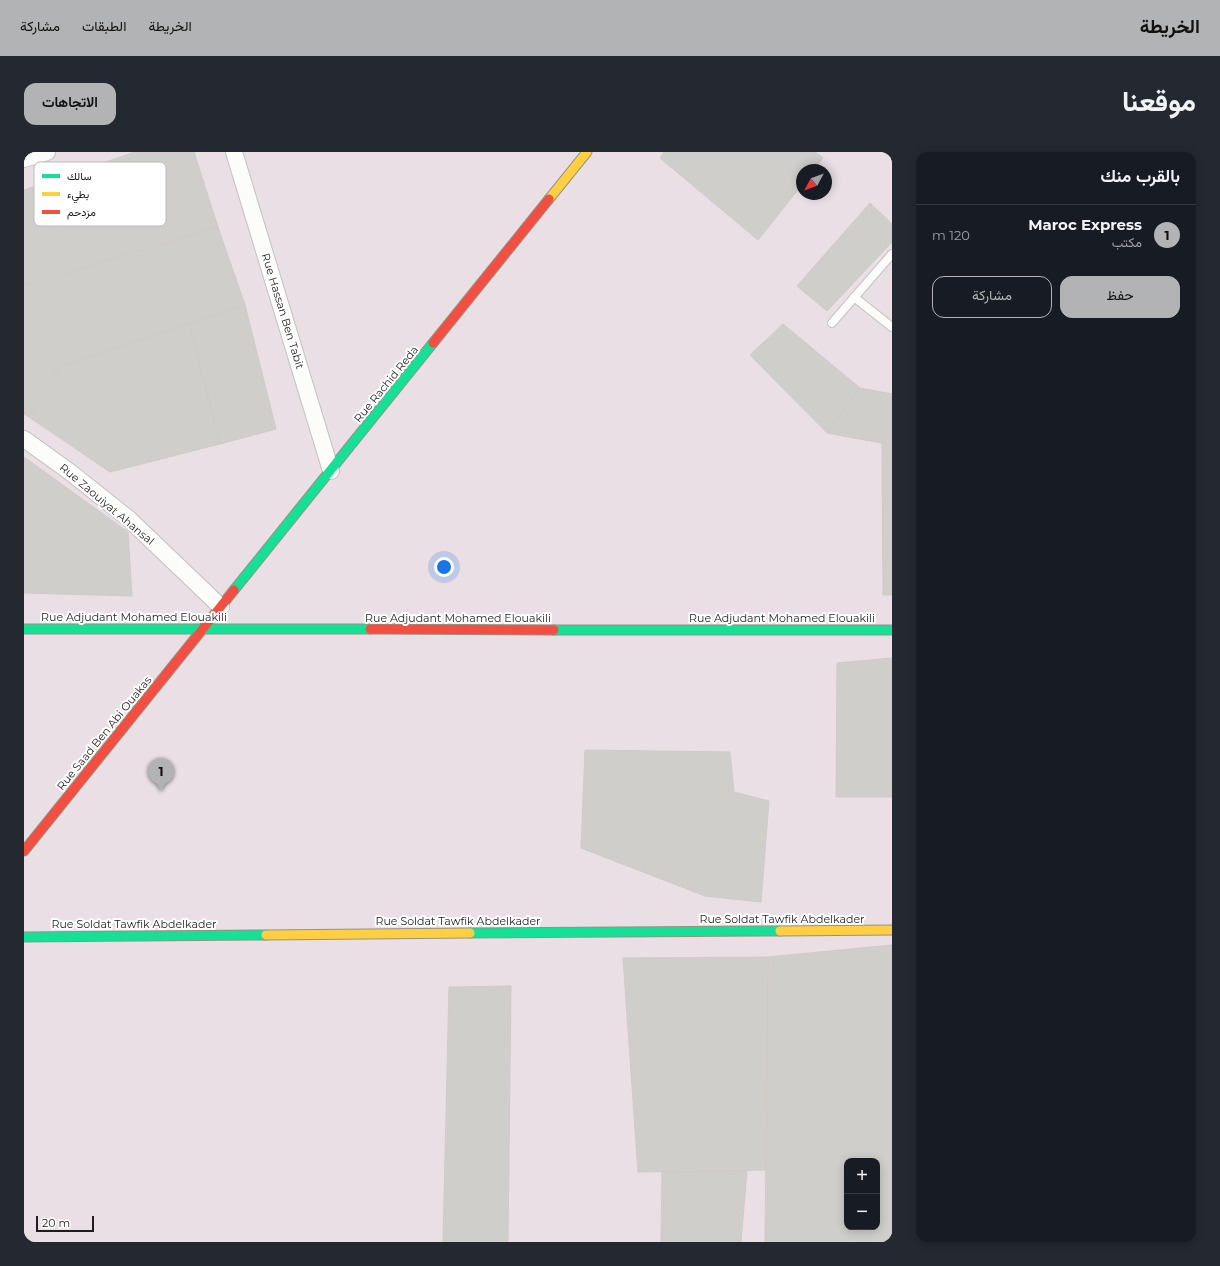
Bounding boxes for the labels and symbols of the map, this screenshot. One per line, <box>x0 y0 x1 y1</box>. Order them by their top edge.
legend <box>34 162 166 226</box>
north arrow <box>796 164 832 200</box>
text: سالك <box>67 169 92 183</box>
text: بطيء <box>67 187 89 204</box>
text: مزدحم <box>67 205 96 220</box>
street label: Rue Hassan Ben Tabit <box>259 251 307 371</box>
street label: Rue Rachid Reda <box>351 343 421 425</box>
street label: Rue Zaouiyat Ahansal <box>57 460 157 548</box>
your location <box>434 557 454 577</box>
street label: Rue Adjudant Mohamed Elouakili <box>41 610 227 624</box>
street label: Rue Adjudant Mohamed Elouakili <box>365 611 551 625</box>
street label: Rue Adjudant Mohamed Elouakili <box>689 611 875 625</box>
street label: Rue Saad Ben Abi Ouakas <box>54 673 155 793</box>
pin: 1 <box>148 758 174 791</box>
street label: Rue Soldat Tawfik Abdelkader <box>700 912 864 926</box>
street label: Rue Soldat Tawfik Abdelkader <box>376 914 540 928</box>
street label: Rue Soldat Tawfik Abdelkader <box>52 917 216 931</box>
scale bar <box>36 1214 94 1233</box>

